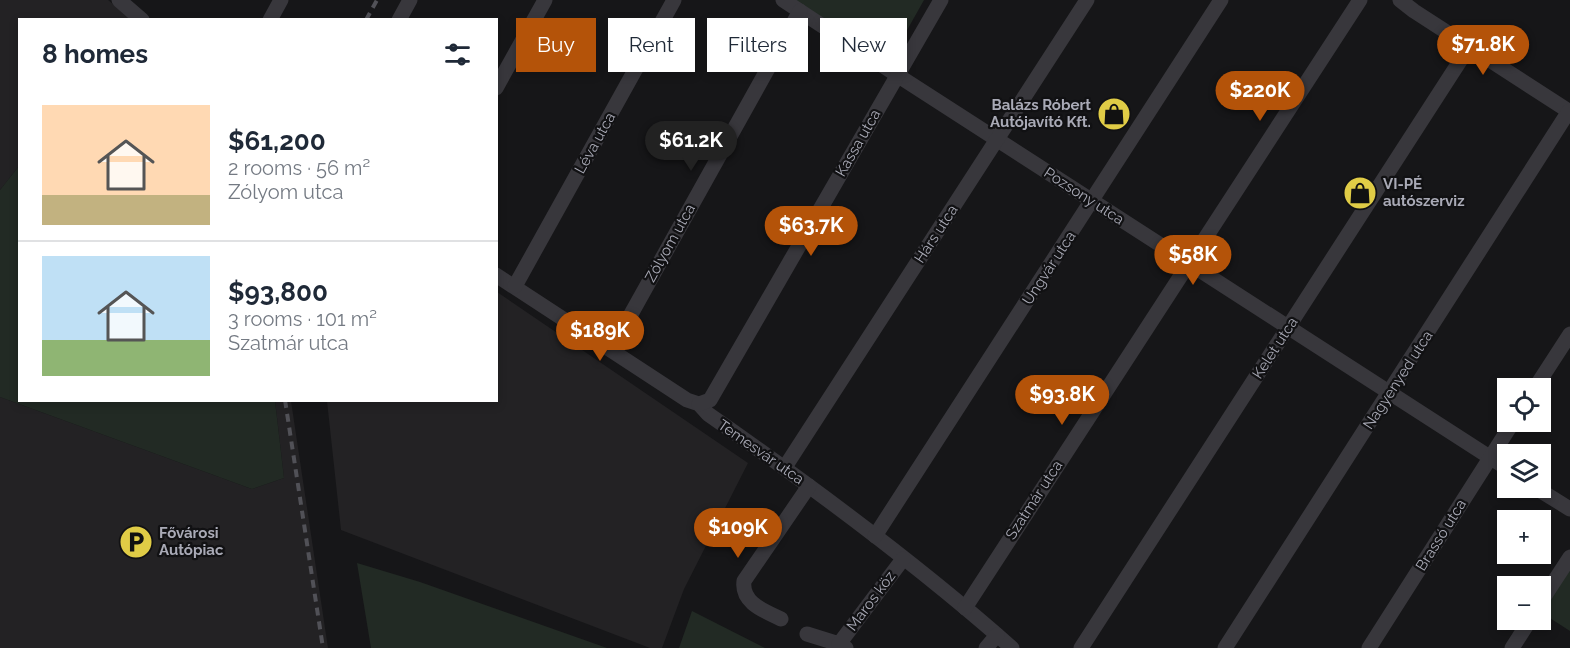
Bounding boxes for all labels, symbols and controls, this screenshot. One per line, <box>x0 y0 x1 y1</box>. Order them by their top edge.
chip: Buy <box>516 18 596 72</box>
chip: Rent <box>608 18 695 72</box>
chip: Filters <box>707 18 808 72</box>
chip: New <box>820 18 907 72</box>
pin: $71.8K <box>1434 25 1532 76</box>
text: $71.8K <box>1451 32 1515 56</box>
icon: filters <box>441 38 474 71</box>
text: 8 homes <box>42 39 148 69</box>
pin: $220K <box>1218 71 1302 122</box>
text: $220K <box>1230 78 1290 102</box>
place label: Balázs Róbert Autójavító Kft. <box>990 96 1091 131</box>
shop icon: Balázs Róbert Autójavító Kft. <box>1096 96 1132 132</box>
street label: Kassa utca <box>832 106 884 180</box>
street label: Léva utca <box>571 109 619 177</box>
pin: $61.2K <box>642 121 740 172</box>
text: $61,200 <box>228 126 326 156</box>
text: $61.2K <box>659 128 723 152</box>
icon: home <box>90 129 162 201</box>
text: 2 rooms · 56 m² <box>228 156 370 180</box>
street label: Pozsony utca <box>1041 163 1127 229</box>
shop icon: VI-PÉ autószerviz <box>1342 175 1378 211</box>
place label: VI-PÉ autószerviz <box>1383 175 1465 210</box>
text: Zólyom utca <box>228 180 343 204</box>
street label: Zólyom utca <box>641 201 699 285</box>
street label: Hárs utca <box>911 202 961 266</box>
pin: $63.7K <box>762 206 860 257</box>
text: $63.7K <box>779 213 843 237</box>
street label: Ungvár utca <box>1019 228 1079 308</box>
pin: $58K <box>1157 235 1229 286</box>
text: $58K <box>1168 242 1218 266</box>
text: $93,800 <box>228 277 328 307</box>
icon: home <box>90 280 162 352</box>
text: 3 rooms · 101 m² <box>228 307 377 331</box>
pin: $189K <box>558 311 642 362</box>
street label: Kelet utca <box>1248 314 1302 382</box>
text: $189K <box>570 318 630 342</box>
street label: Nagyenyed utca <box>1359 327 1437 433</box>
text: Szatmár utca <box>228 331 349 355</box>
pin: $93.8K <box>1013 375 1111 426</box>
map controls <box>1497 378 1551 630</box>
button: locate <box>1497 378 1551 432</box>
text: $93.8K <box>1029 382 1095 406</box>
street label: Temesvár utca <box>715 416 807 488</box>
button: layers <box>1497 444 1551 498</box>
street label: Szatmár utca <box>1002 457 1066 543</box>
street label: Brassó utca <box>1412 496 1470 574</box>
pin: $109K <box>696 508 780 559</box>
button: + <box>1497 510 1551 564</box>
text: $109K <box>708 515 768 539</box>
parking icon: Fővárosi Autópiac <box>118 524 154 560</box>
place label: Fővárosi Autópiac <box>159 524 224 559</box>
street label: Maros köz <box>843 568 899 634</box>
button: − <box>1497 576 1551 630</box>

